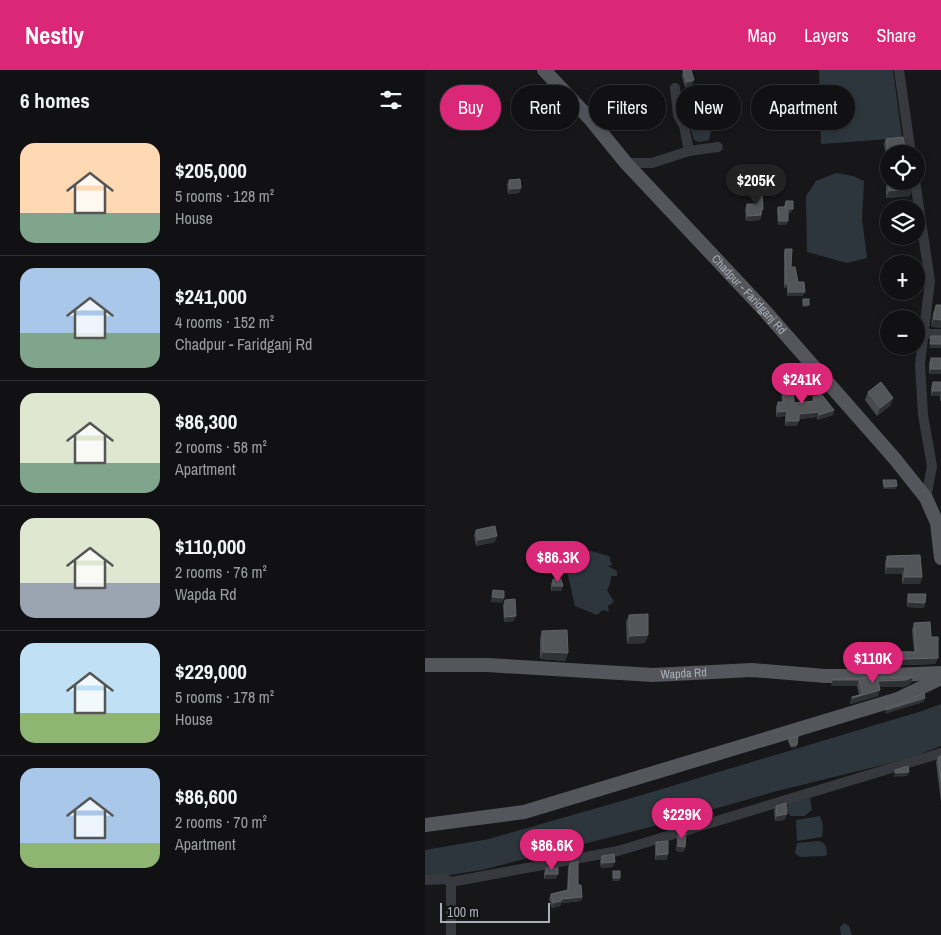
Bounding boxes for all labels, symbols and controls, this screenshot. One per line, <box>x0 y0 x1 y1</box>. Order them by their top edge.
text: Nestly <box>25 19 84 51</box>
text: Map <box>748 23 776 48</box>
text: Layers <box>804 23 849 48</box>
text: Share <box>877 23 916 48</box>
chip: Buy <box>440 85 501 130</box>
chip: Rent <box>511 85 579 130</box>
chip: Filters <box>589 85 666 130</box>
chip: New <box>676 85 741 130</box>
chip: Apartment <box>751 85 855 130</box>
text: 6 homes <box>20 86 90 115</box>
icon: filters <box>377 86 405 114</box>
map controls <box>880 145 925 355</box>
button: locate <box>880 145 925 190</box>
text: $205,000 <box>175 156 247 185</box>
icon: home <box>60 163 120 223</box>
pin: $205K <box>721 164 791 206</box>
text: $205K <box>737 169 775 191</box>
text: 5 rooms · 128 m² <box>175 185 274 207</box>
button: layers <box>880 200 925 245</box>
text: House <box>175 207 213 229</box>
street label: Chadpur - Faridganj Rd <box>708 251 790 338</box>
button: + <box>880 255 925 300</box>
text: $241,000 <box>175 282 247 311</box>
icon: home <box>60 288 120 348</box>
button: − <box>880 310 925 355</box>
text: 4 rooms · 152 m² <box>175 311 274 333</box>
text: Chadpur - Faridganj Rd <box>175 333 312 355</box>
pin: $241K <box>767 362 837 405</box>
text: $241K <box>783 368 821 390</box>
text: $86,300 <box>175 407 237 436</box>
icon: home <box>60 413 120 473</box>
text: 2 rooms · 58 m² <box>175 436 267 458</box>
text: Apartment <box>175 458 236 480</box>
text: $110,000 <box>175 532 246 561</box>
icon: home <box>60 538 120 598</box>
pin: $86.3K <box>517 540 599 583</box>
text: $86.3K <box>537 546 579 568</box>
text: 2 rooms · 76 m² <box>175 561 267 583</box>
text: Wapda Rd <box>175 583 237 605</box>
pin: $110K <box>838 642 908 684</box>
text: $110K <box>854 647 892 669</box>
text: $229,000 <box>175 657 247 686</box>
icon: home <box>60 663 120 723</box>
street label: Wapda Rd <box>660 664 707 683</box>
text: 5 rooms · 178 m² <box>175 686 274 708</box>
text: House <box>175 708 213 730</box>
text: $86,600 <box>175 782 237 811</box>
icon: home <box>60 788 120 848</box>
pin: $229K <box>647 798 717 840</box>
text: $229K <box>663 803 701 825</box>
text: 2 rooms · 70 m² <box>175 811 267 833</box>
pin: $86.6K <box>511 828 593 871</box>
text: Apartment <box>175 833 236 855</box>
text: $86.6K <box>531 834 573 856</box>
scale bar <box>440 900 550 923</box>
text: 100 m <box>447 903 479 921</box>

